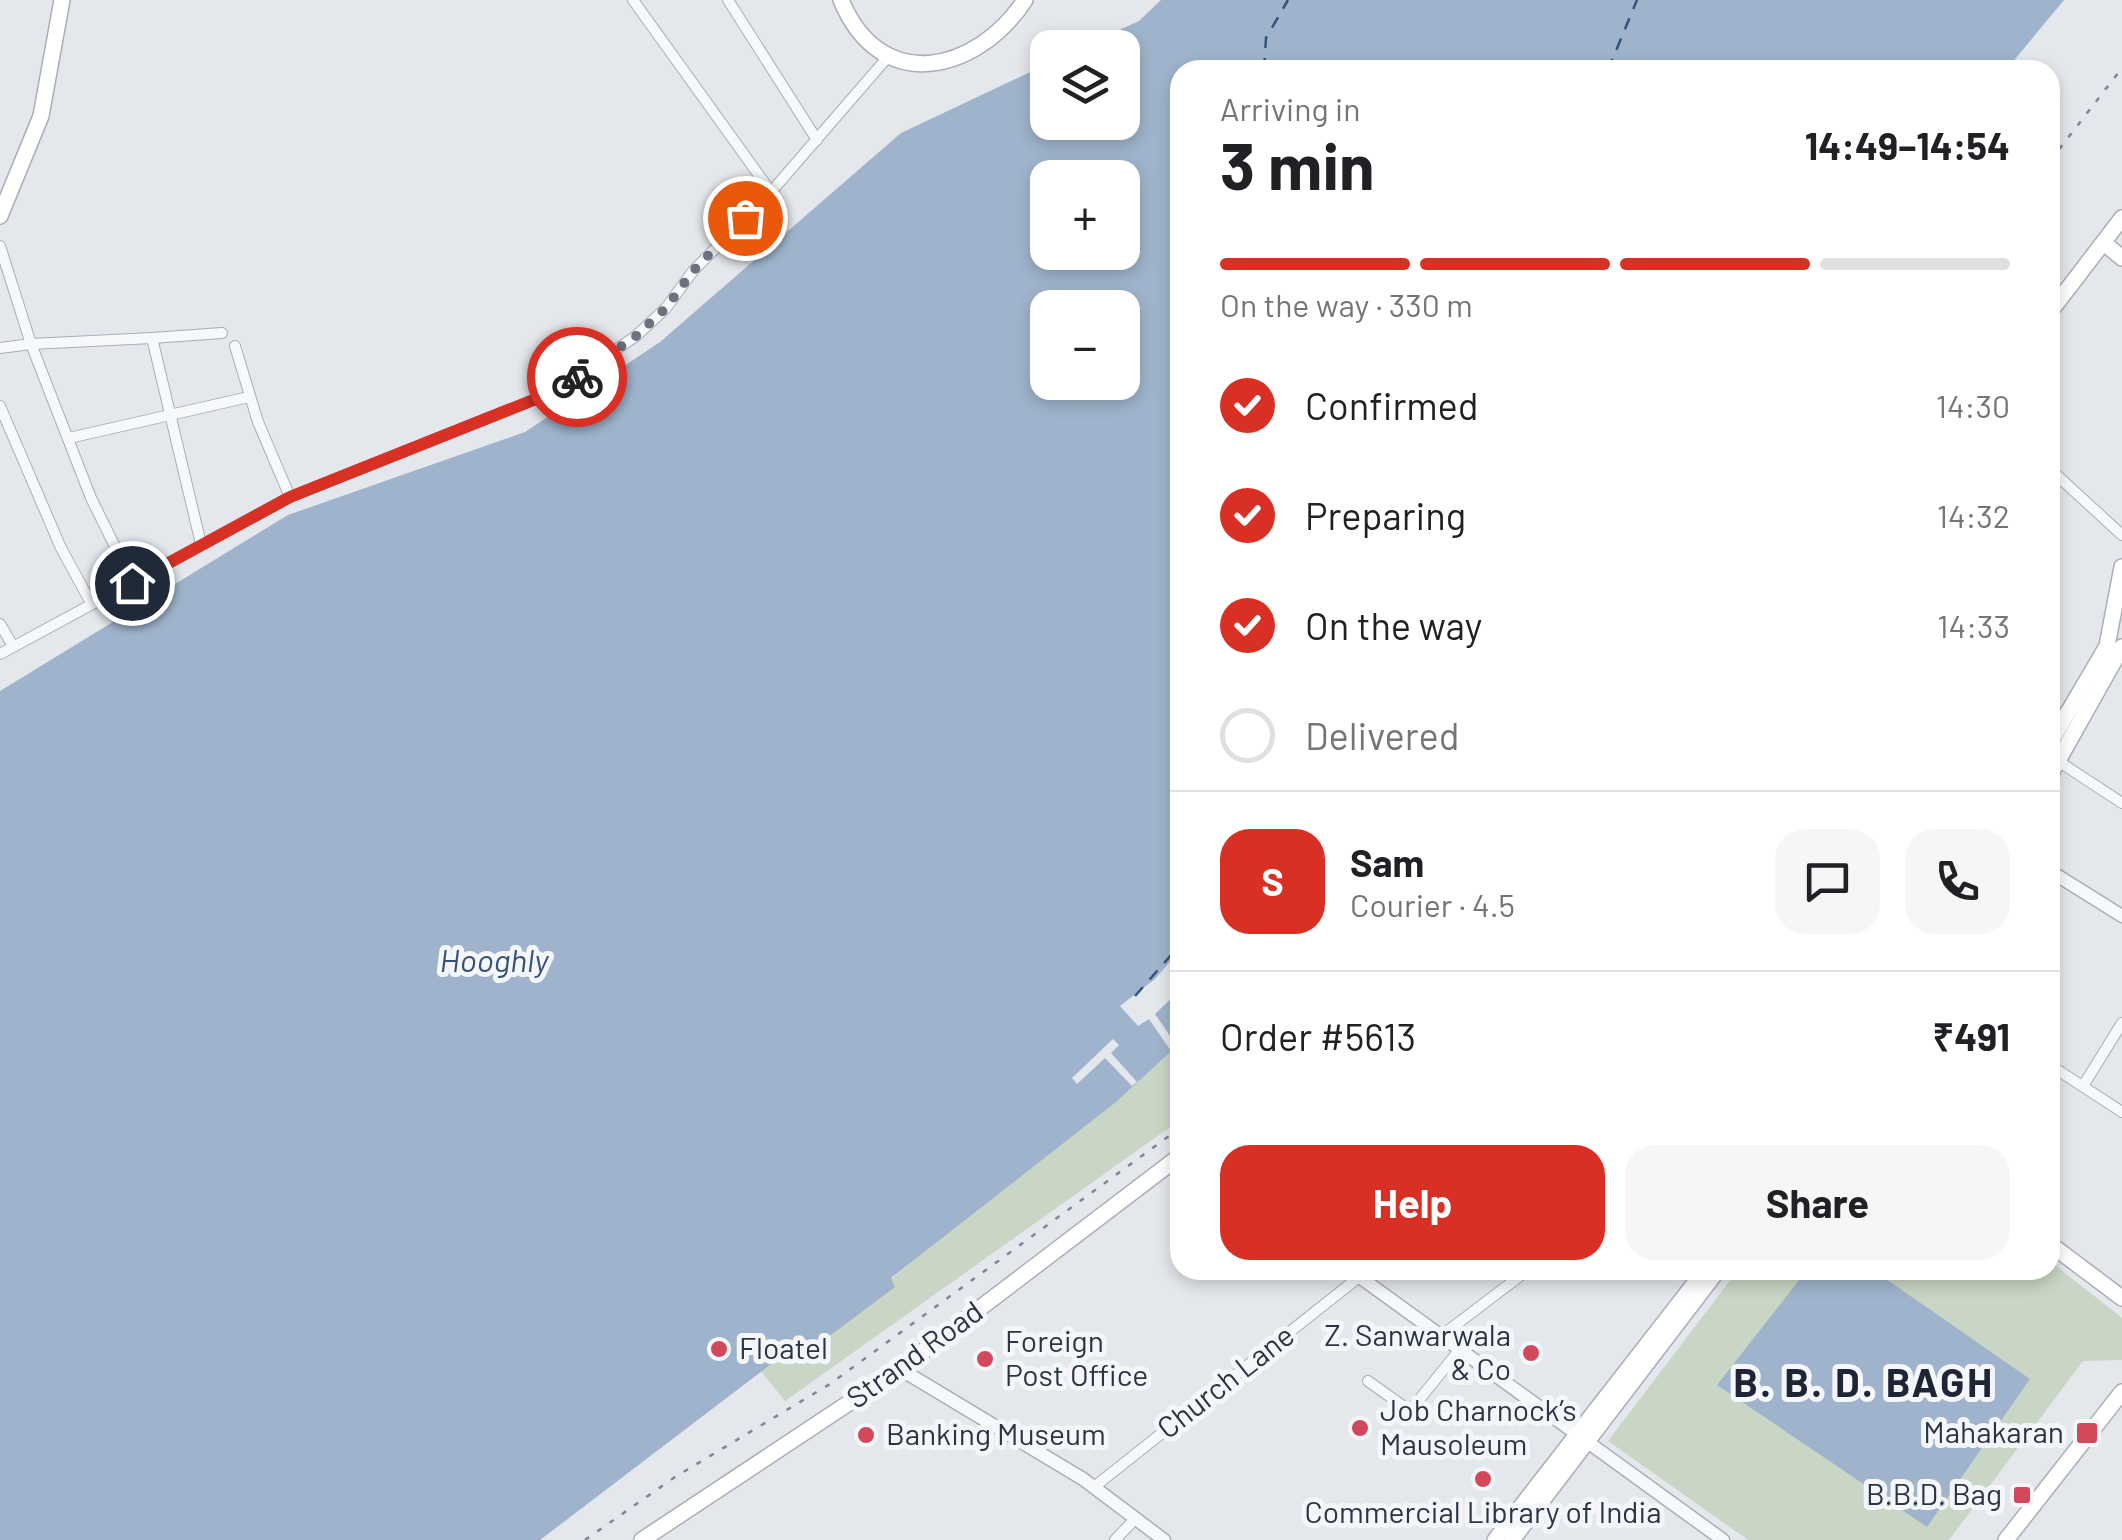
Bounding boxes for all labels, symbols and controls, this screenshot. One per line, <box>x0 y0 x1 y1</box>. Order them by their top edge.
map controls <box>1030 30 1140 400</box>
button: layers <box>1030 30 1140 140</box>
text: Arriving in <box>1220 89 1360 127</box>
text: 14:49–14:54 <box>1805 122 2010 168</box>
text: 3 min <box>1220 125 1375 203</box>
button: + <box>1030 160 1140 270</box>
pin <box>703 176 788 261</box>
icon: bag <box>718 191 773 246</box>
text: On the way · 330 m <box>1220 285 1473 323</box>
button: − <box>1030 290 1140 400</box>
courier <box>527 327 627 427</box>
icon: bike <box>550 350 605 405</box>
icon: check <box>1220 378 1275 433</box>
text: Confirmed <box>1305 382 1478 428</box>
text: 14:30 <box>1936 386 2010 424</box>
icon: check <box>1220 488 1275 543</box>
text: Preparing <box>1305 492 1466 538</box>
text: 14:32 <box>1937 496 2010 534</box>
pin <box>90 541 175 626</box>
icon: home <box>105 556 160 611</box>
icon: check <box>1220 598 1275 653</box>
text: On the way <box>1305 602 1482 648</box>
text: 14:33 <box>1937 606 2010 644</box>
text: Delivered <box>1305 712 1459 758</box>
button: chat <box>1775 829 1880 934</box>
button: phone <box>1905 829 2010 934</box>
text: Sam <box>1350 839 1424 885</box>
text: S <box>1261 858 1284 904</box>
text: Courier · 4.5 <box>1350 885 1515 923</box>
water label: Hooghly <box>440 940 549 978</box>
text: Order #5613 <box>1220 1013 1416 1059</box>
text: ₹491 <box>1932 1013 2010 1059</box>
button: Help <box>1220 1145 1605 1260</box>
button: Share <box>1625 1145 2010 1260</box>
street label: Strand Road <box>839 1292 989 1415</box>
street label: Church Lane <box>1149 1316 1300 1445</box>
place label: Z. Sanwarwala & Co <box>1324 1316 1511 1386</box>
place label: Foreign Post Office <box>1005 1322 1148 1392</box>
place label: Floatel <box>739 1329 828 1365</box>
marker: Floatel <box>708 1338 730 1360</box>
marker: Z. Sanwarwala & Co <box>1520 1342 1542 1364</box>
marker: Foreign Post Office <box>974 1348 996 1370</box>
district label: B. B. D. BAGH <box>1733 1357 1995 1405</box>
place label: Job Charnock’s Mausoleum <box>1380 1391 1577 1461</box>
place label: Mahakaran <box>1923 1413 2064 1449</box>
place label: Banking Museum <box>886 1415 1106 1451</box>
marker: Job Charnock’s Mausoleum <box>1349 1417 1371 1439</box>
marker: Mahakaran <box>2074 1420 2100 1446</box>
marker: Banking Museum <box>855 1424 877 1446</box>
marker: Commercial Library of India <box>1472 1468 1494 1490</box>
place label: B.B.D. Bag <box>1866 1475 2002 1511</box>
marker: B.B.D. Bag <box>2011 1484 2033 1506</box>
place label: Commercial Library of India <box>1305 1493 1661 1529</box>

